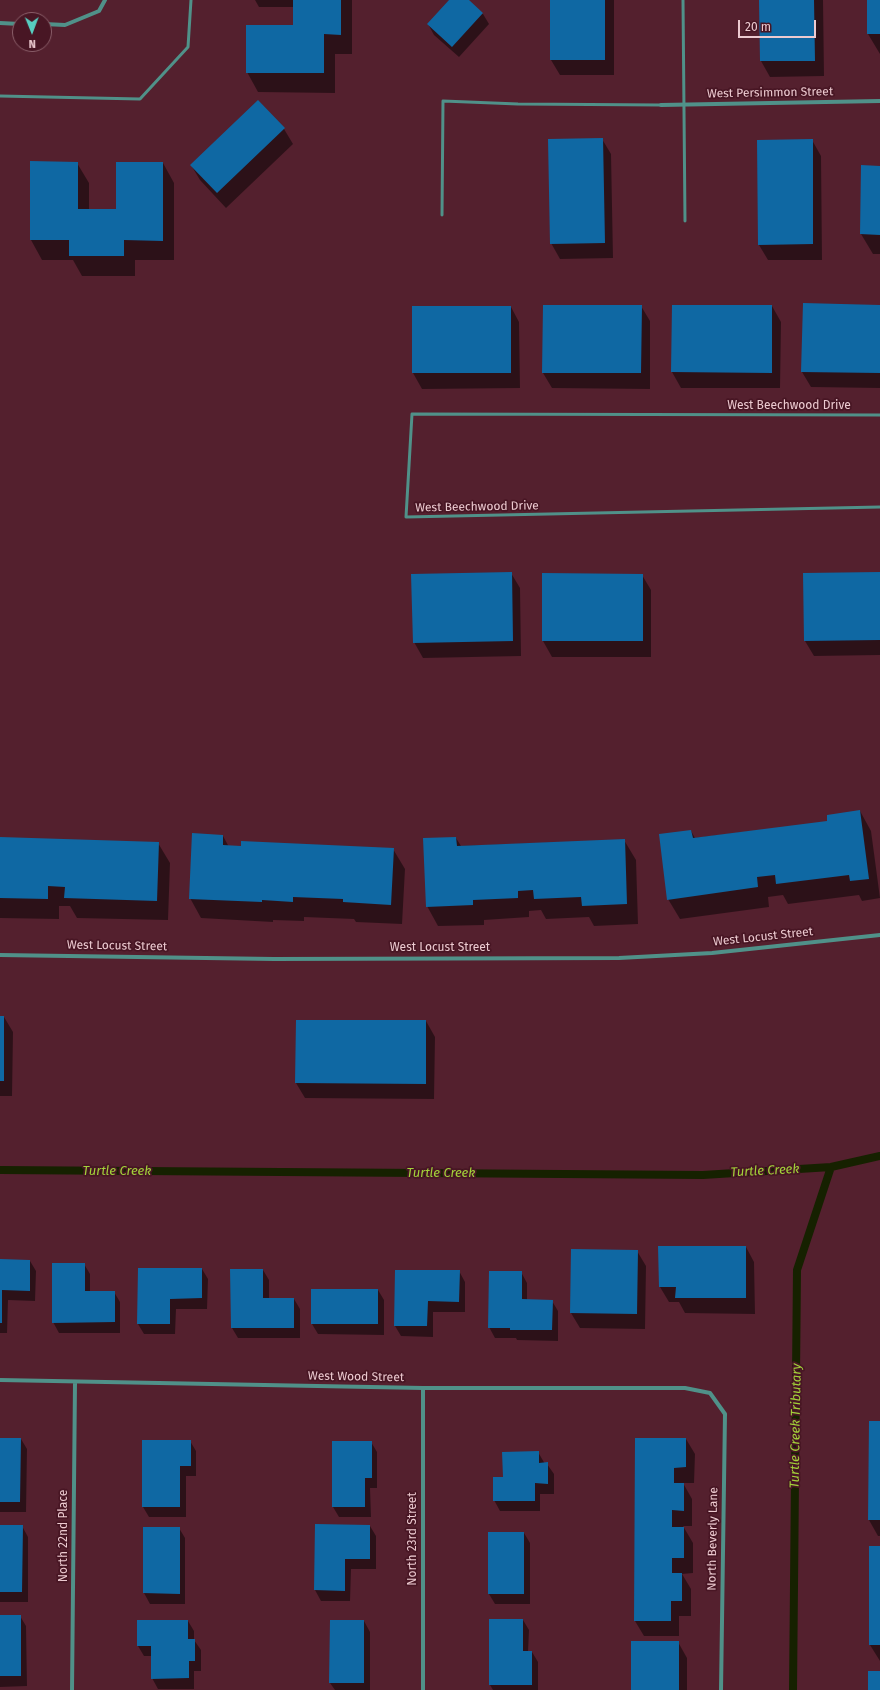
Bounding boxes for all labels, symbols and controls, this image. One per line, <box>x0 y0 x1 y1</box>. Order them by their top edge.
north arrow <box>12 12 52 52</box>
scale bar <box>740 12 818 38</box>
text: 20 m <box>745 20 771 34</box>
text: N <box>28 37 36 50</box>
street label: West Persimmon Street <box>707 85 833 101</box>
street label: West Beechwood Drive <box>727 399 851 413</box>
street label: West Beechwood Drive <box>415 499 539 515</box>
street label: West Locust Street <box>712 925 814 949</box>
street label: West Locust Street <box>67 938 167 954</box>
street label: West Locust Street <box>390 941 490 955</box>
water label: Turtle Creek <box>730 1161 800 1181</box>
water label: Turtle Creek <box>83 1163 151 1179</box>
water label: Turtle Creek <box>407 1165 475 1181</box>
water label: Turtle Creek Tributary <box>787 1363 805 1489</box>
street label: West Wood Street <box>308 1369 404 1385</box>
street label: North Beverly Lane <box>705 1487 721 1591</box>
street label: North 22nd Place <box>57 1490 71 1582</box>
street label: North 23rd Street <box>406 1492 420 1586</box>

